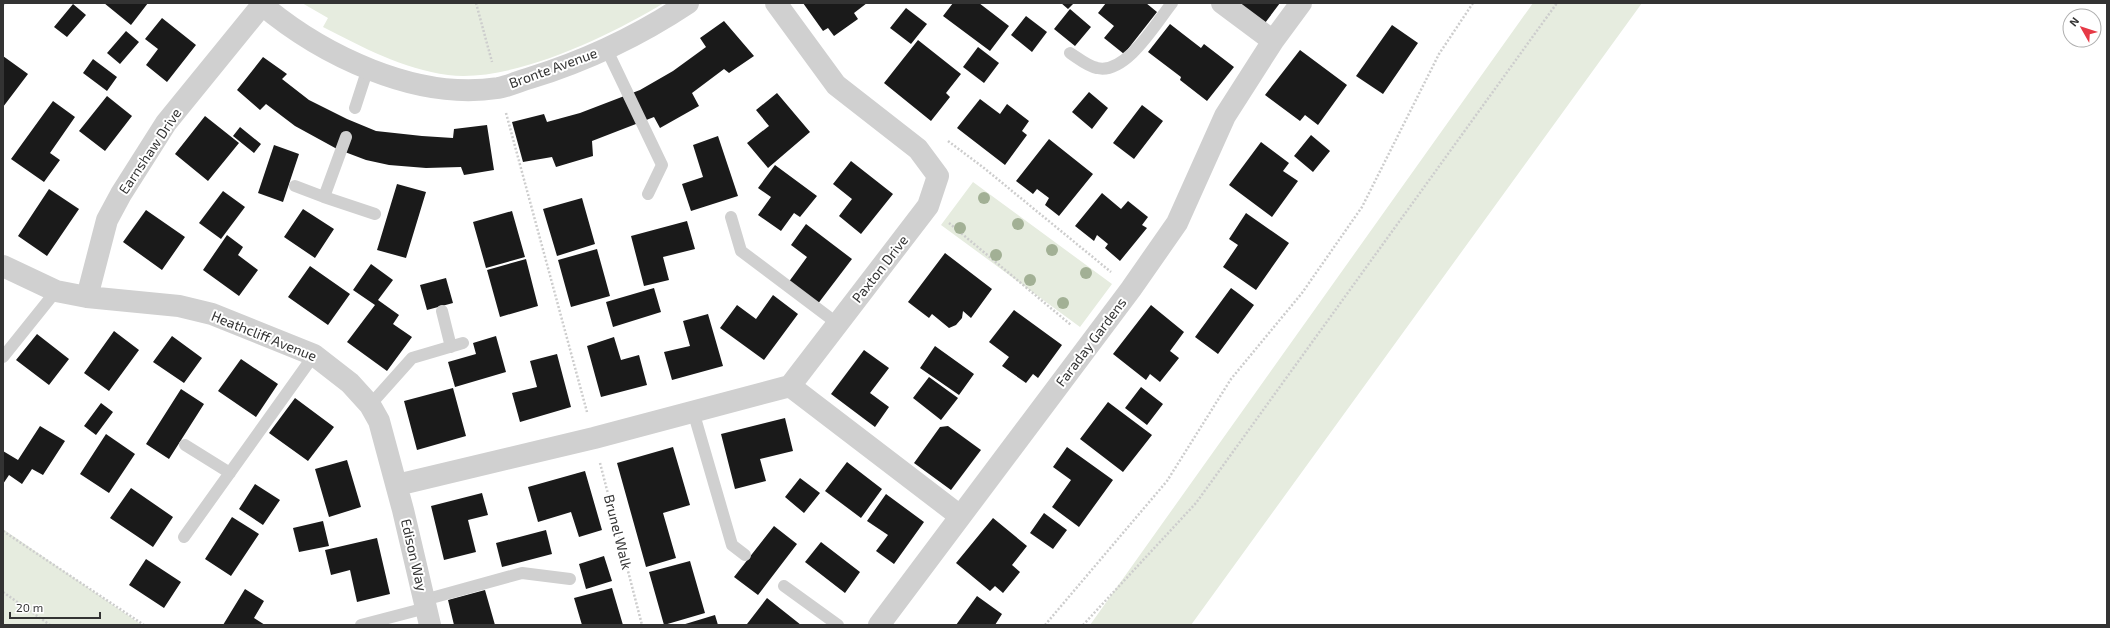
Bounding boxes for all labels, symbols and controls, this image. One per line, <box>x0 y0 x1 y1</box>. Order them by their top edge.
north arrow <box>2062 8 2102 48</box>
text: N <box>2066 14 2081 29</box>
street label: Bronte Avenue <box>506 44 599 91</box>
street label: Earnshaw Drive <box>115 105 185 197</box>
street label: Paxton Drive <box>848 232 911 306</box>
street label: Faraday Gardens <box>1052 294 1130 389</box>
street label: Heathcliff Avenue <box>209 307 319 364</box>
street label: Brunel Walk <box>601 493 636 571</box>
street label: Edison Way <box>398 517 431 593</box>
scale bar <box>10 594 100 620</box>
text: 20 m <box>16 600 43 614</box>

